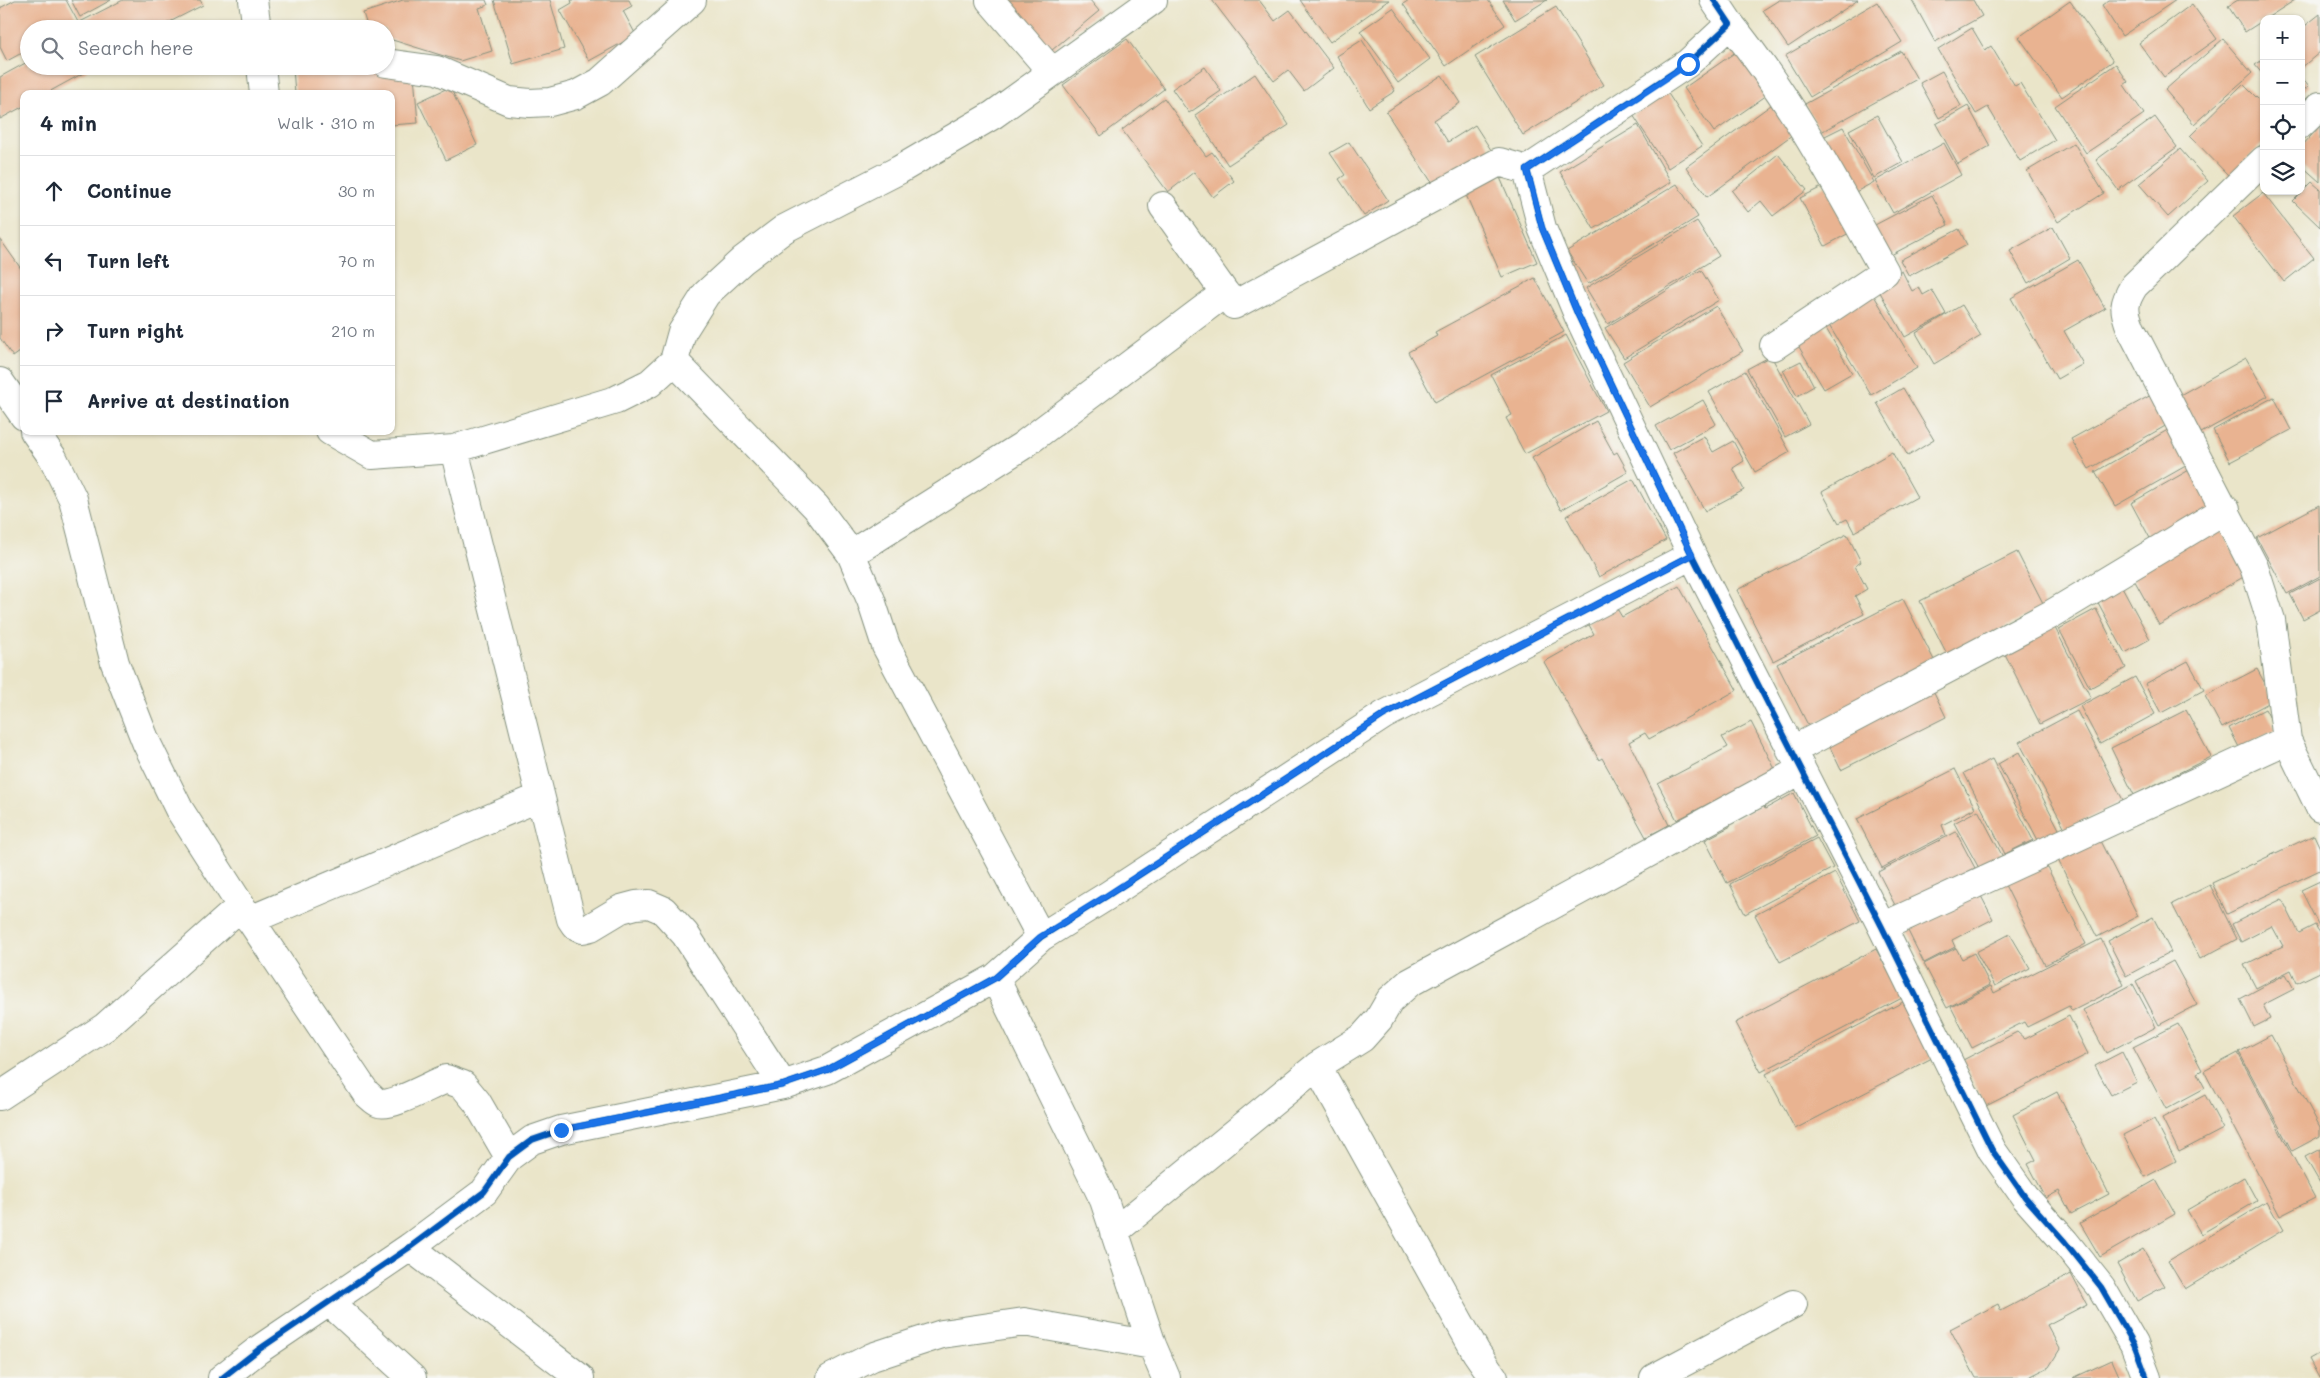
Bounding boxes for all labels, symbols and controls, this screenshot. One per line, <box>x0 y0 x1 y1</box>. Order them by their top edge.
map controls <box>2260 15 2305 195</box>
button: + <box>2260 15 2305 60</box>
search box <box>20 20 395 75</box>
icon: search <box>38 34 66 62</box>
text: Search here <box>78 35 194 60</box>
route start <box>1677 53 1700 76</box>
button: − <box>2260 60 2305 105</box>
button: locate <box>2260 105 2305 150</box>
text: 4 min <box>40 109 97 136</box>
text: Walk · 310 m <box>277 112 375 133</box>
button: layers <box>2260 150 2305 195</box>
icon: ahead <box>40 177 68 205</box>
text: Continue <box>87 178 172 203</box>
text: 30 m <box>338 180 375 201</box>
icon: left <box>40 247 68 275</box>
text: Turn left <box>87 248 170 273</box>
text: 70 m <box>338 250 375 271</box>
icon: right <box>40 317 68 345</box>
text: Turn right <box>87 318 184 343</box>
text: 210 m <box>331 320 375 341</box>
icon: arrive <box>40 387 68 415</box>
text: Arrive at destination <box>87 388 290 413</box>
route end <box>550 1119 573 1142</box>

